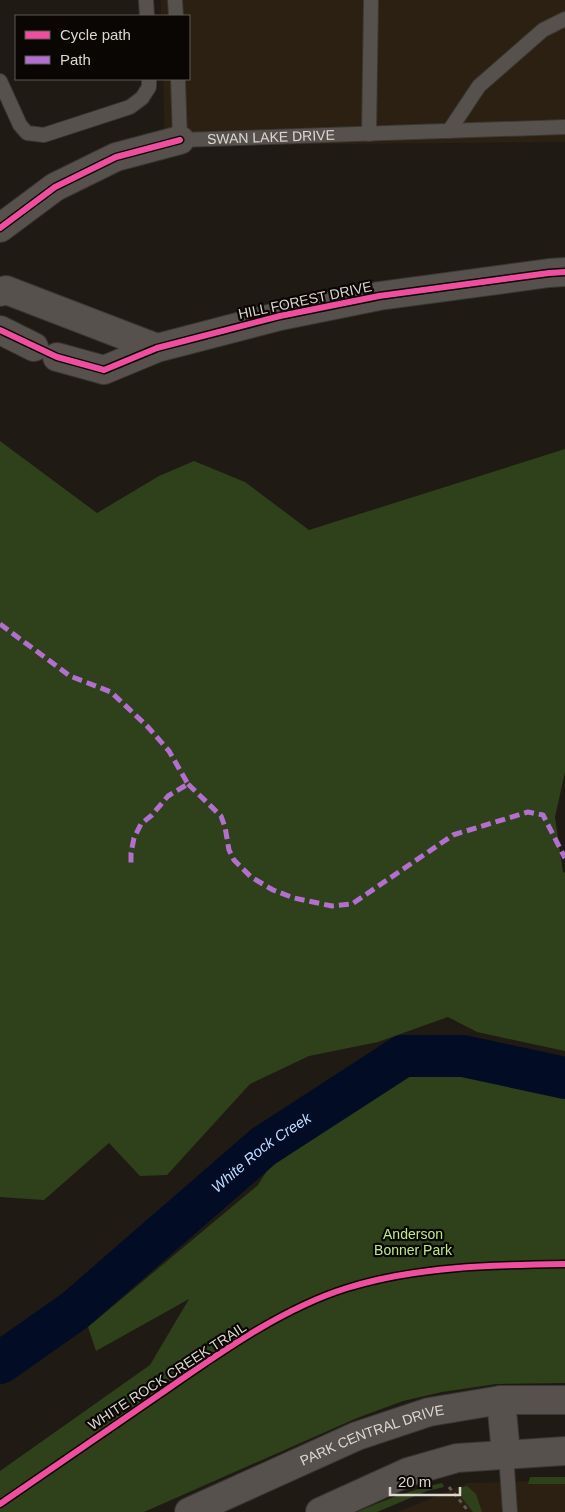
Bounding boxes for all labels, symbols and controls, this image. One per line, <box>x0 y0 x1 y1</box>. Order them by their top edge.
legend <box>15 15 190 80</box>
text: Cycle path <box>60 26 131 43</box>
text: Path <box>60 51 91 68</box>
street label: SWAN LAKE DRIVE <box>207 127 335 147</box>
street label: HILL FOREST DRIVE <box>237 278 373 322</box>
water label: White Rock Creek <box>208 1108 315 1196</box>
park label: Anderson Bonner Park <box>374 1226 453 1258</box>
street label: WHITE ROCK CREEK TRAIL <box>85 1319 249 1433</box>
street label: PARK CENTRAL DRIVE <box>297 1402 445 1469</box>
scale bar <box>390 1464 460 1496</box>
text: 20 m <box>398 1473 431 1490</box>

